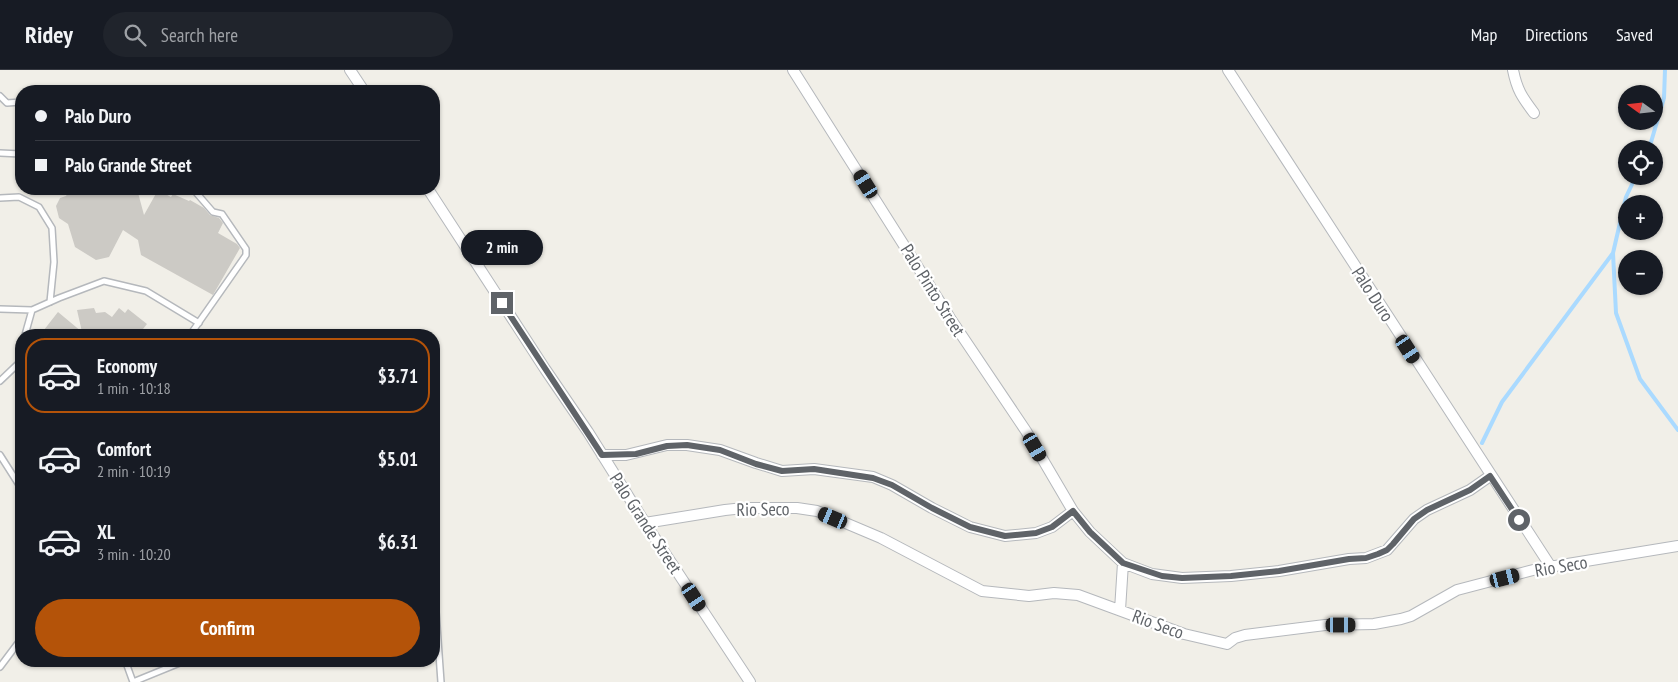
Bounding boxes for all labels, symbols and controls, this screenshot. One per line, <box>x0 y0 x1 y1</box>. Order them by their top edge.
search box <box>103 12 453 57</box>
text: Ridey <box>25 19 73 50</box>
icon: search <box>121 21 149 49</box>
text: Search here <box>161 23 238 47</box>
text: Map <box>1471 23 1497 46</box>
text: Directions <box>1525 23 1588 46</box>
text: Saved <box>1616 23 1653 46</box>
north arrow <box>1618 85 1662 130</box>
map controls <box>1618 85 1663 295</box>
text: Palo Duro <box>65 104 131 128</box>
button: locate <box>1618 140 1663 185</box>
text: Palo Grande Street <box>65 153 191 177</box>
car <box>851 167 880 201</box>
button: + <box>1618 195 1663 240</box>
callout: 2 min <box>461 230 543 266</box>
text: 2 min <box>486 237 518 257</box>
street label: Palo Pinto Street <box>896 240 970 340</box>
button: − <box>1618 250 1663 295</box>
street label: Palo Duro <box>1347 262 1399 326</box>
route end <box>491 292 513 314</box>
car <box>1393 332 1422 366</box>
icon: car <box>37 353 82 398</box>
text: Economy <box>97 354 157 378</box>
text: $3.71 <box>378 364 418 388</box>
text: 1 min · 10:18 <box>97 378 171 398</box>
car <box>1021 430 1048 464</box>
icon: car <box>37 436 82 481</box>
text: Comfort <box>97 437 151 461</box>
text: $5.01 <box>378 447 418 471</box>
text: 2 min · 10:19 <box>97 461 171 481</box>
street label: Palo Grande Street <box>605 468 687 578</box>
street label: Rio Seco <box>736 497 790 521</box>
car <box>816 505 849 531</box>
route start <box>1508 509 1530 531</box>
icon: car <box>37 519 82 564</box>
text: XL <box>97 520 115 544</box>
text: $6.31 <box>378 530 418 554</box>
text: 3 min · 10:20 <box>97 544 171 564</box>
street label: Rio Seco <box>1533 550 1589 582</box>
car <box>1488 567 1521 589</box>
car <box>679 580 708 614</box>
button: Confirm <box>35 599 420 657</box>
street label: Rio Seco <box>1129 604 1187 644</box>
car <box>1326 618 1356 633</box>

